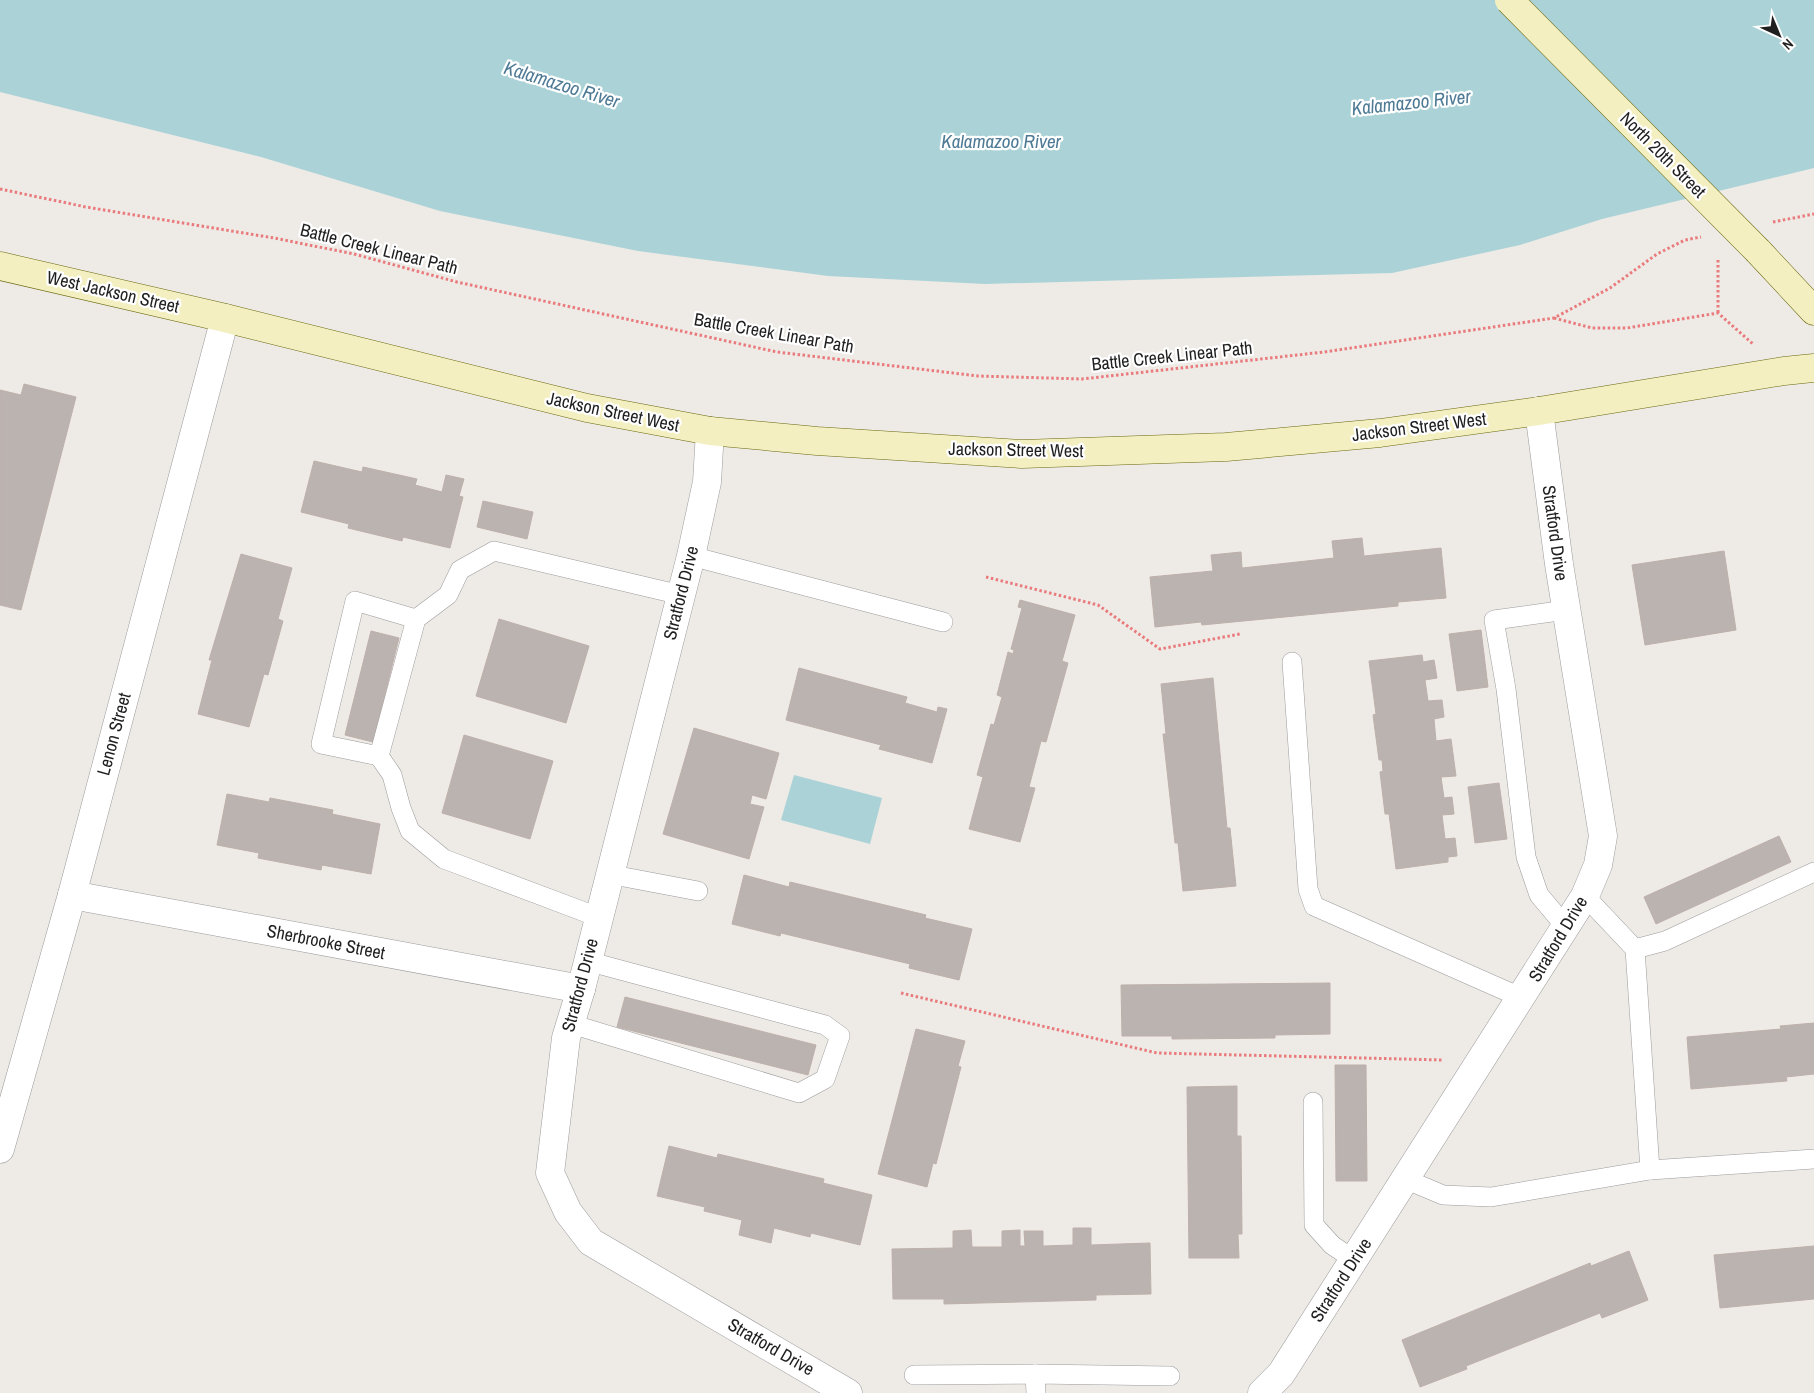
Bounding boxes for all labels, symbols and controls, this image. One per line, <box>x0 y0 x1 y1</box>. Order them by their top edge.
north arrow <box>1754 10 1804 60</box>
text: N <box>1779 35 1797 54</box>
water label: Kalamazoo River <box>501 54 624 114</box>
water label: Kalamazoo River <box>1350 83 1473 121</box>
street label: North 20th Street <box>1615 106 1712 203</box>
water label: Kalamazoo River <box>941 128 1062 154</box>
street label: Battle Creek Linear Path <box>298 217 461 280</box>
street label: West Jackson Street <box>44 264 182 319</box>
street label: Battle Creek Linear Path <box>692 306 856 359</box>
street label: Battle Creek Linear Path <box>1090 335 1254 376</box>
street label: Jackson Street West <box>544 385 682 438</box>
street label: Jackson Street West <box>1350 406 1488 447</box>
street label: Jackson Street West <box>948 436 1084 463</box>
street label: Stratford Drive <box>1536 484 1575 582</box>
street label: Stratford Drive <box>657 543 704 642</box>
street label: Lenon Street <box>91 690 137 778</box>
street label: Stratford Drive <box>1522 891 1593 986</box>
street label: Sherbrooke Street <box>265 918 387 965</box>
street label: Stratford Drive <box>555 935 604 1034</box>
street label: Stratford Drive <box>1304 1233 1377 1327</box>
street label: Stratford Drive <box>723 1312 819 1381</box>

